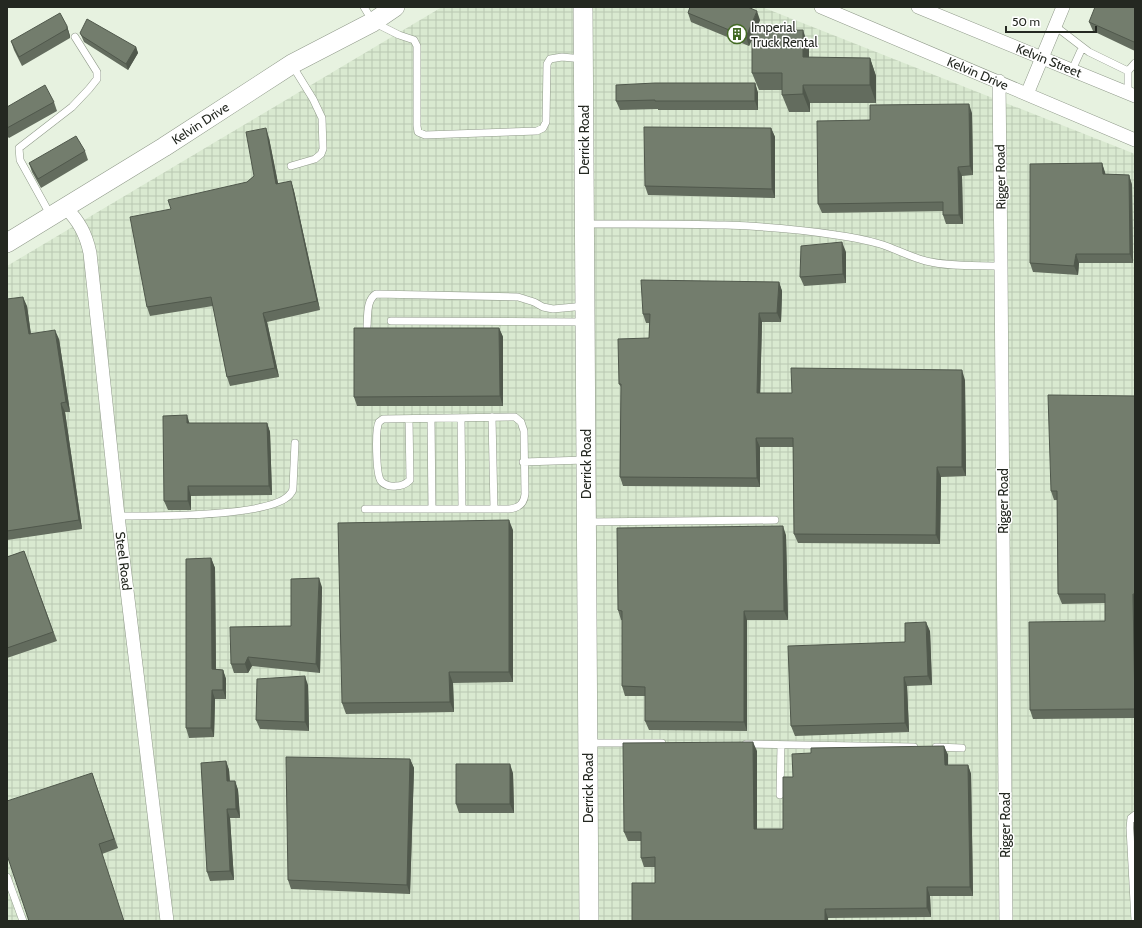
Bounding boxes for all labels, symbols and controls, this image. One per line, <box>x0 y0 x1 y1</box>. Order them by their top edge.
scale bar <box>1006 8 1096 34</box>
text: 50 m <box>1012 14 1040 29</box>
place label: Imperial Truck Rental <box>751 19 817 50</box>
building icon: Imperial Truck Rental <box>726 23 748 45</box>
street label: Kelvin Street <box>1014 40 1085 81</box>
street label: Kelvin Drive <box>945 53 1011 93</box>
street label: Kelvin Drive <box>168 98 232 147</box>
street label: Derrick Road <box>576 105 592 175</box>
street label: Rigger Road <box>991 144 1009 210</box>
street label: Derrick Road <box>578 429 594 499</box>
street label: Rigger Road <box>995 468 1011 534</box>
street label: Steel Road <box>112 531 136 591</box>
street label: Derrick Road <box>580 753 596 823</box>
street label: Rigger Road <box>997 792 1013 858</box>

